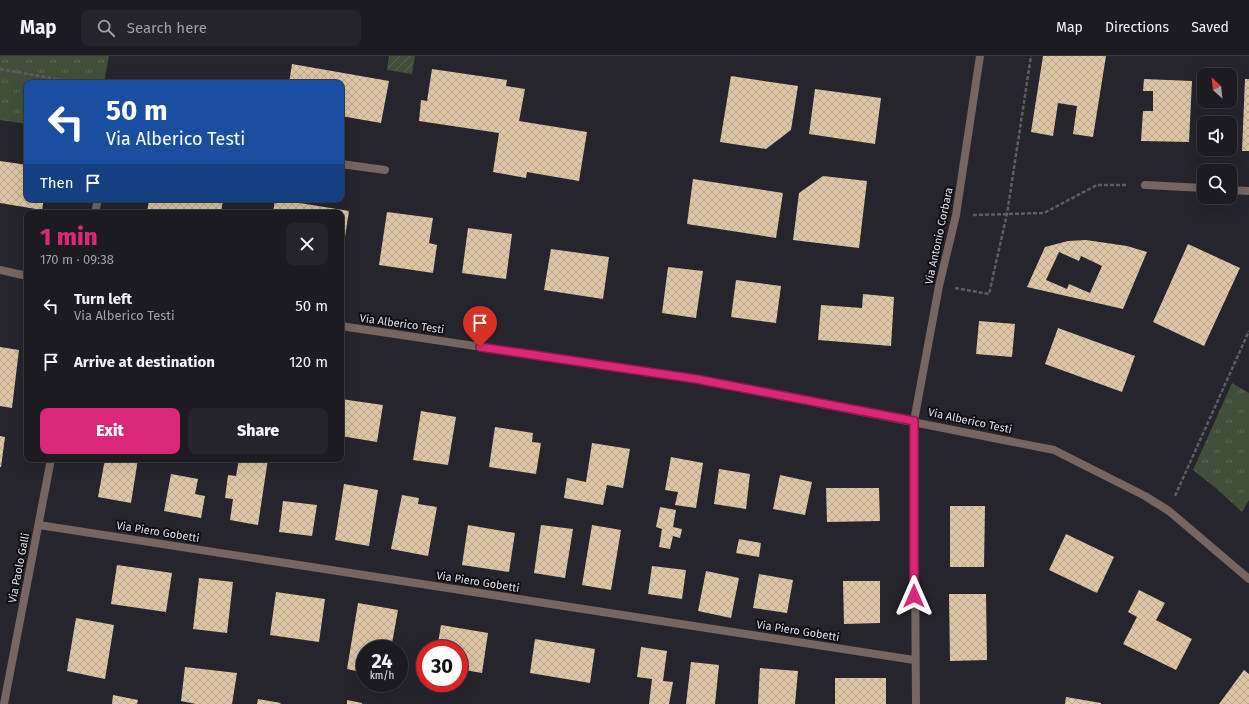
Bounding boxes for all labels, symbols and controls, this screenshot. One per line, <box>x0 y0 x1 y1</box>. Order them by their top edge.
search box <box>81 10 361 46</box>
text: Map <box>20 16 57 39</box>
icon: search <box>95 17 117 39</box>
text: Search here <box>127 19 207 37</box>
text: Map <box>1056 19 1083 36</box>
text: Directions <box>1105 19 1169 36</box>
text: Saved <box>1191 19 1229 36</box>
north arrow <box>1197 68 1237 108</box>
map controls <box>1197 68 1237 204</box>
text: 50 m <box>106 94 168 127</box>
icon: left <box>40 96 92 148</box>
button: sound <box>1197 116 1237 156</box>
text: Via Alberico Testi <box>106 128 245 150</box>
button: search <box>1197 164 1237 204</box>
icon: arrive <box>82 172 104 194</box>
text: Then <box>40 174 74 192</box>
street label: Via Antonio Corbara <box>922 186 956 286</box>
text: 1 min <box>40 223 98 251</box>
button: close <box>286 223 328 265</box>
text: 170 m · 09:38 <box>40 252 114 267</box>
text: Turn left <box>74 290 132 308</box>
icon: left <box>40 295 62 317</box>
text: 50 m <box>295 297 328 315</box>
pin <box>463 306 497 347</box>
text: Via Alberico Testi <box>74 308 175 323</box>
street label: Via Alberico Testi <box>359 312 445 336</box>
icon: arrive <box>469 312 491 334</box>
icon: arrive <box>40 351 62 373</box>
text: Arrive at destination <box>74 353 215 371</box>
text: 120 m <box>289 353 328 371</box>
street label: Via Alberico Testi <box>927 406 1013 436</box>
button: Exit <box>40 408 180 454</box>
button: Share <box>188 408 328 454</box>
street label: Via Piero Gobetti <box>116 519 200 545</box>
street label: Via Paolo Galli <box>6 532 32 604</box>
street label: Via Piero Gobetti <box>436 569 520 595</box>
position arrow <box>893 575 935 617</box>
street label: Via Piero Gobetti <box>756 618 840 644</box>
speed limit sign: 30 <box>416 640 468 692</box>
text: 24 <box>371 649 393 673</box>
text: km/h <box>370 670 394 682</box>

